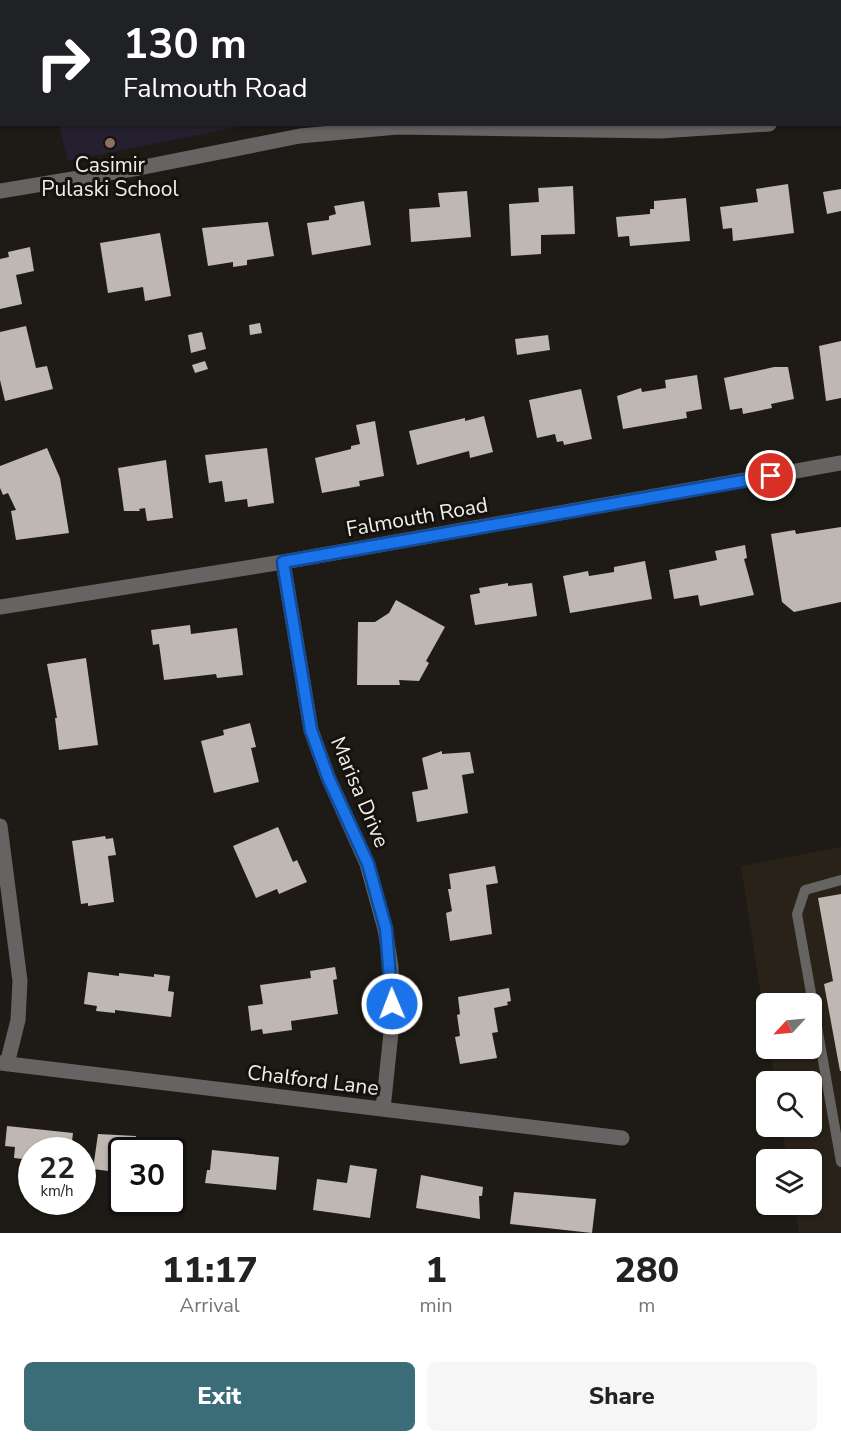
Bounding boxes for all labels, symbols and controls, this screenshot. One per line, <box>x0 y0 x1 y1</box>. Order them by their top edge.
text: 130 m <box>123 16 247 73</box>
icon: right <box>24 24 102 102</box>
text: Falmouth Road <box>123 70 307 107</box>
marker: Casimir Pulaski School <box>103 136 117 150</box>
place label: Casimir Pulaski School <box>41 151 179 203</box>
pin <box>745 450 796 501</box>
icon: arrive <box>754 459 787 492</box>
street label: Falmouth Road <box>344 491 490 543</box>
street label: Marisa Drive <box>324 732 396 852</box>
position arrow <box>360 972 424 1036</box>
north arrow <box>756 993 822 1059</box>
map controls <box>756 993 822 1215</box>
street label: Chalford Lane <box>246 1058 380 1102</box>
button: search <box>756 1071 822 1137</box>
speed limit sign: 30 <box>108 1137 186 1215</box>
text: 22 <box>39 1148 75 1189</box>
button: layers <box>756 1149 822 1215</box>
text: km/h <box>40 1181 74 1201</box>
text: 11:17 <box>162 1246 258 1295</box>
text: 1 <box>425 1246 447 1295</box>
text: 280 <box>614 1246 679 1295</box>
text: Arrival <box>180 1292 240 1319</box>
text: min <box>419 1292 453 1319</box>
text: m <box>638 1292 655 1319</box>
button: Exit <box>24 1362 415 1431</box>
button: Share <box>427 1362 817 1431</box>

